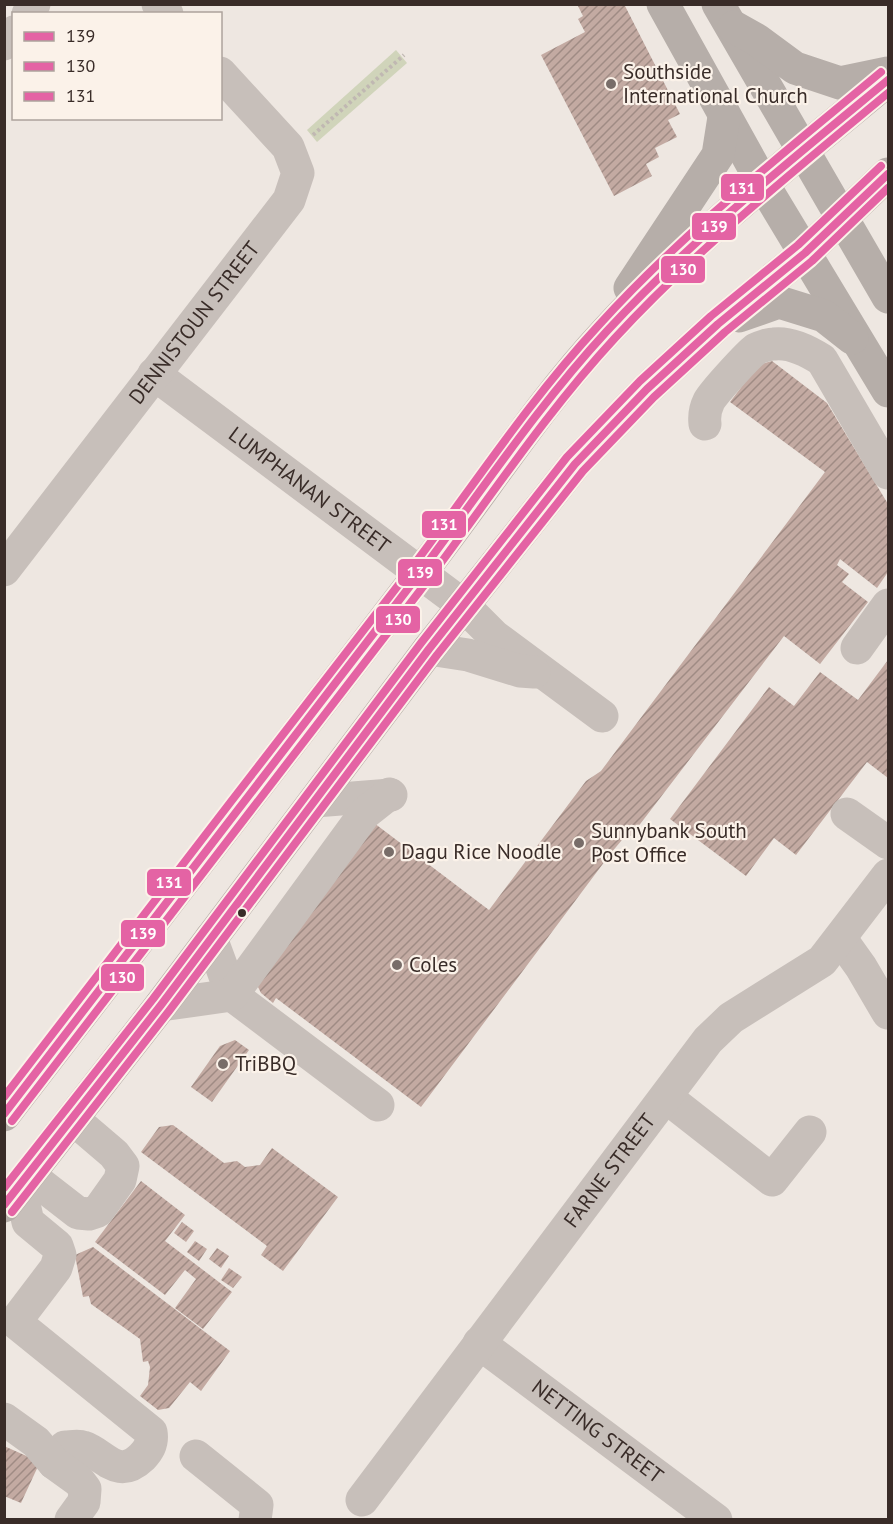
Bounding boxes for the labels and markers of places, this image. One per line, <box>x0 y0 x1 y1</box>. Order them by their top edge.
place label: Southside International Church <box>623 58 808 109</box>
marker: Southside International Church <box>604 77 618 91</box>
place label: Sunnybank South Post Office <box>591 817 747 868</box>
marker: Sunnybank South Post Office <box>572 836 586 850</box>
place label: Dagu Rice Noodle <box>401 838 561 865</box>
marker: Dagu Rice Noodle <box>382 845 396 859</box>
unlabelled marker <box>236 907 248 919</box>
place label: Coles <box>409 951 457 978</box>
marker: Coles <box>390 958 404 972</box>
place label: TriBBQ <box>235 1050 297 1077</box>
marker: TriBBQ <box>216 1057 230 1071</box>

